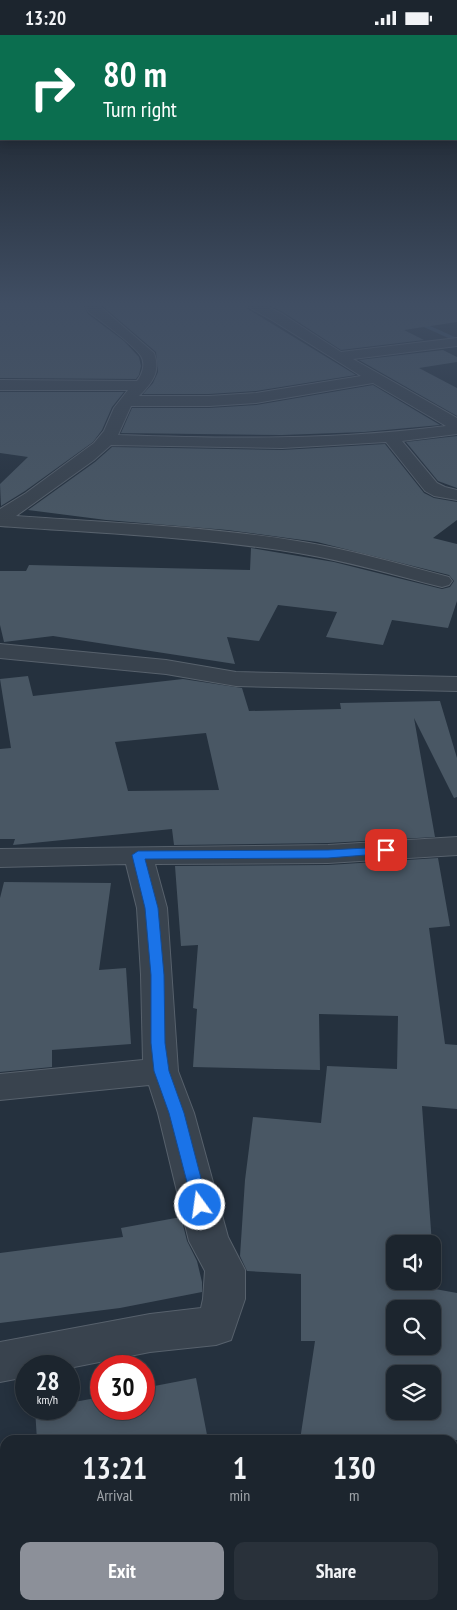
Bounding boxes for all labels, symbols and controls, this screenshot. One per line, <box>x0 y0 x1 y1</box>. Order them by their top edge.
text: 13:20 <box>25 6 66 30</box>
text: 80 m <box>103 51 167 97</box>
icon: right <box>20 55 85 120</box>
text: Turn right <box>103 95 177 123</box>
pin <box>365 829 407 871</box>
icon: arrive <box>372 836 400 864</box>
position arrow <box>173 1178 225 1230</box>
map controls <box>386 1235 441 1420</box>
button: sound <box>386 1235 441 1290</box>
button: search <box>386 1300 441 1355</box>
speed limit sign: 30 <box>90 1355 155 1420</box>
text: 28 <box>36 1365 59 1397</box>
button: layers <box>386 1365 441 1420</box>
text: km/h <box>37 1392 58 1407</box>
text: 13:21 <box>82 1448 147 1487</box>
text: 1 <box>233 1448 247 1487</box>
text: 130 <box>333 1448 376 1487</box>
text: Arrival <box>97 1485 133 1505</box>
text: min <box>229 1485 250 1505</box>
text: m <box>349 1485 359 1505</box>
button: Exit <box>20 1542 224 1600</box>
button: Share <box>234 1542 438 1600</box>

